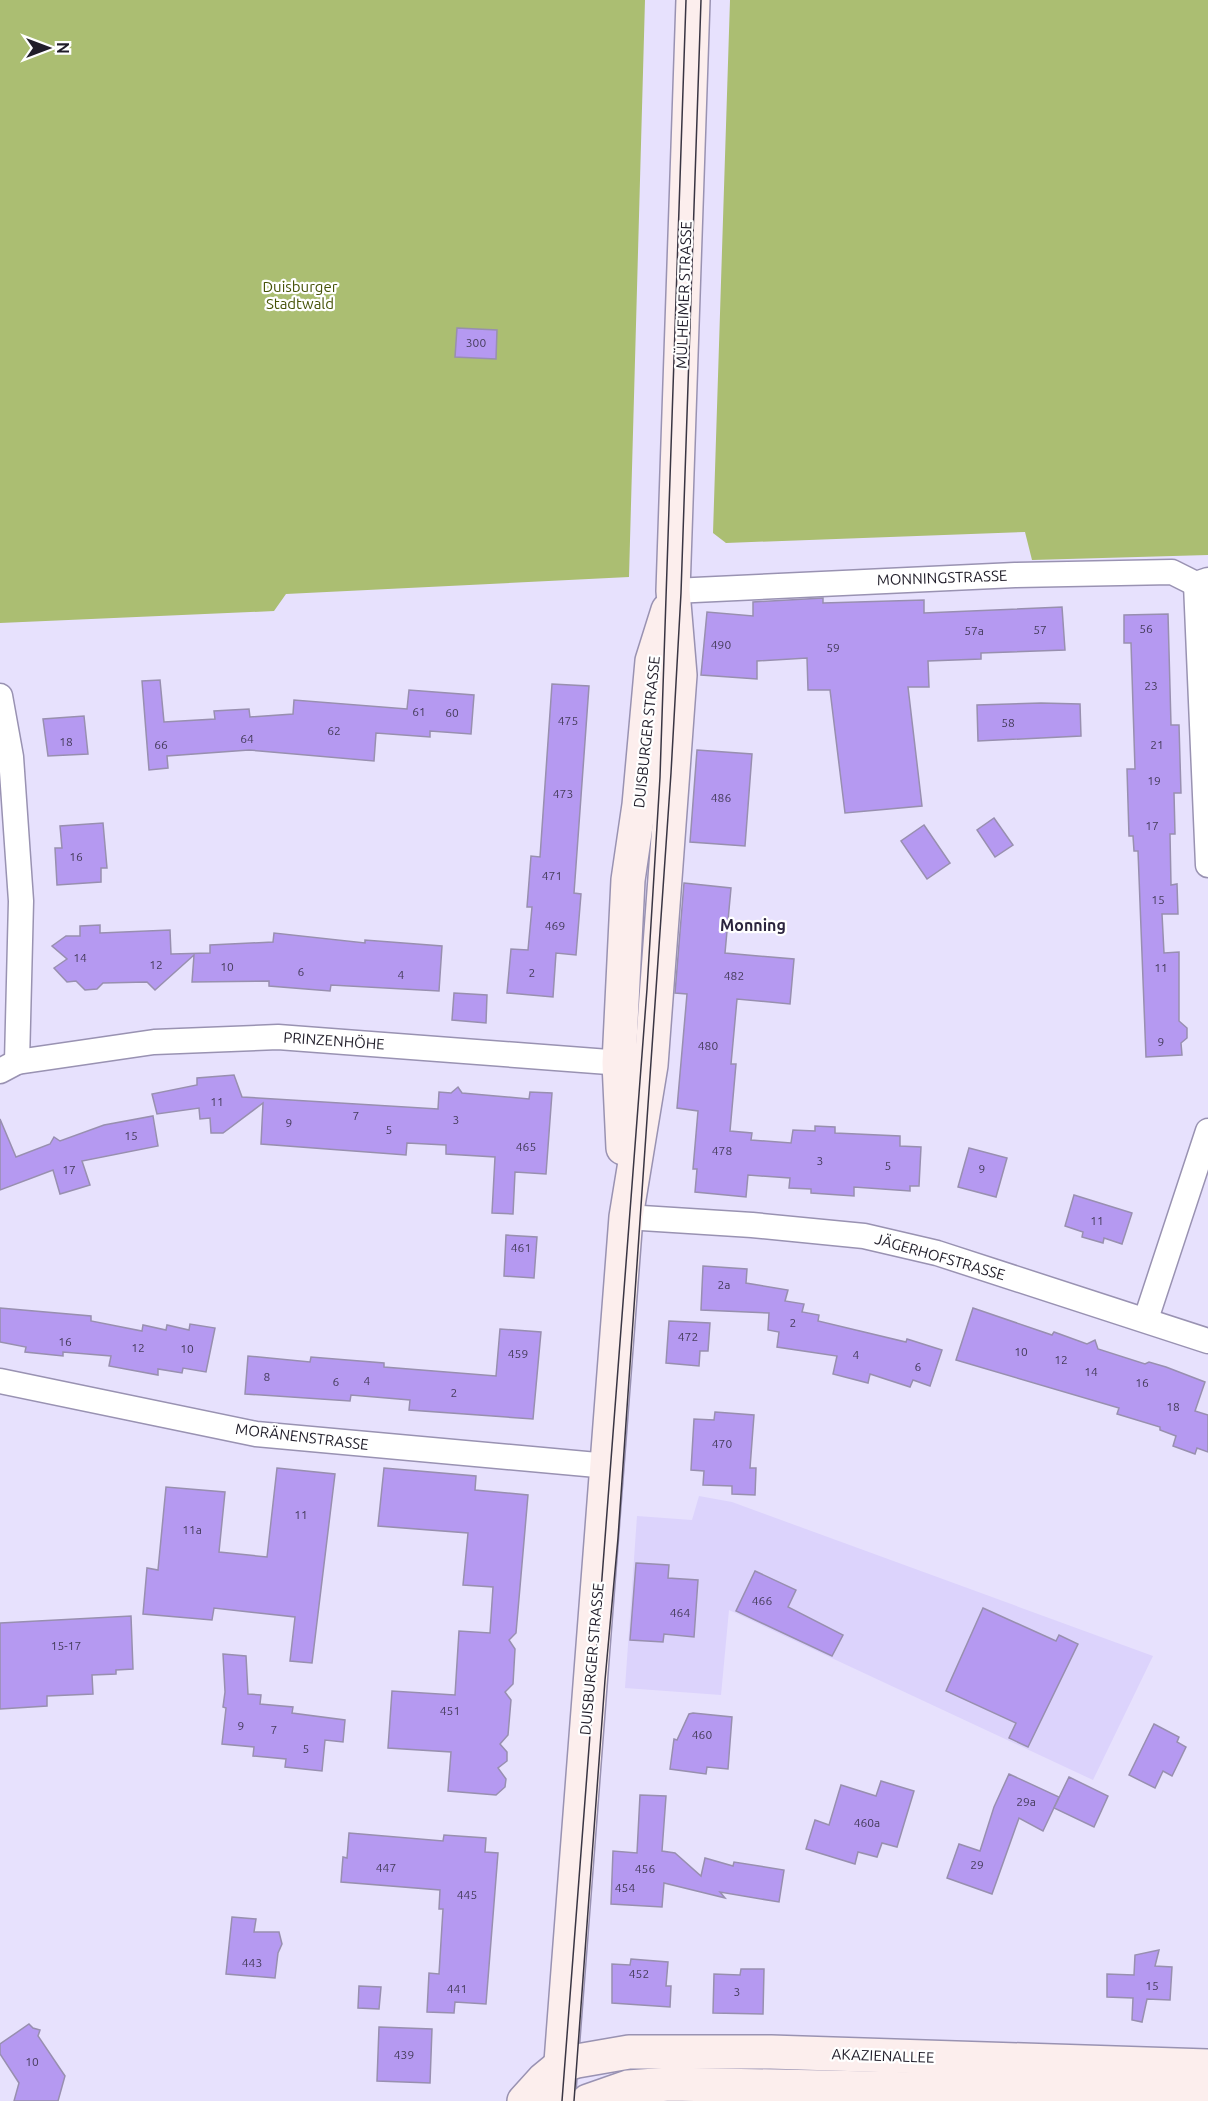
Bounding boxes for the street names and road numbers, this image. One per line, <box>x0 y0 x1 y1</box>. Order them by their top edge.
street label: MÜLHEIMER STRASSE <box>672 221 695 369</box>
street label: MONNINGSTRASSE <box>876 567 1008 588</box>
street label: DUISBURGER STRASSE <box>630 655 663 809</box>
street label: PRINZENHÖHE <box>283 1028 385 1053</box>
street label: JÄGERHOFSTRASSE <box>873 1230 1007 1283</box>
street label: MORÄNENSTRASSE <box>234 1420 370 1453</box>
street label: DUISBURGER STRASSE <box>576 1582 607 1736</box>
street label: AKAZIENALLEE <box>831 2045 935 2066</box>

